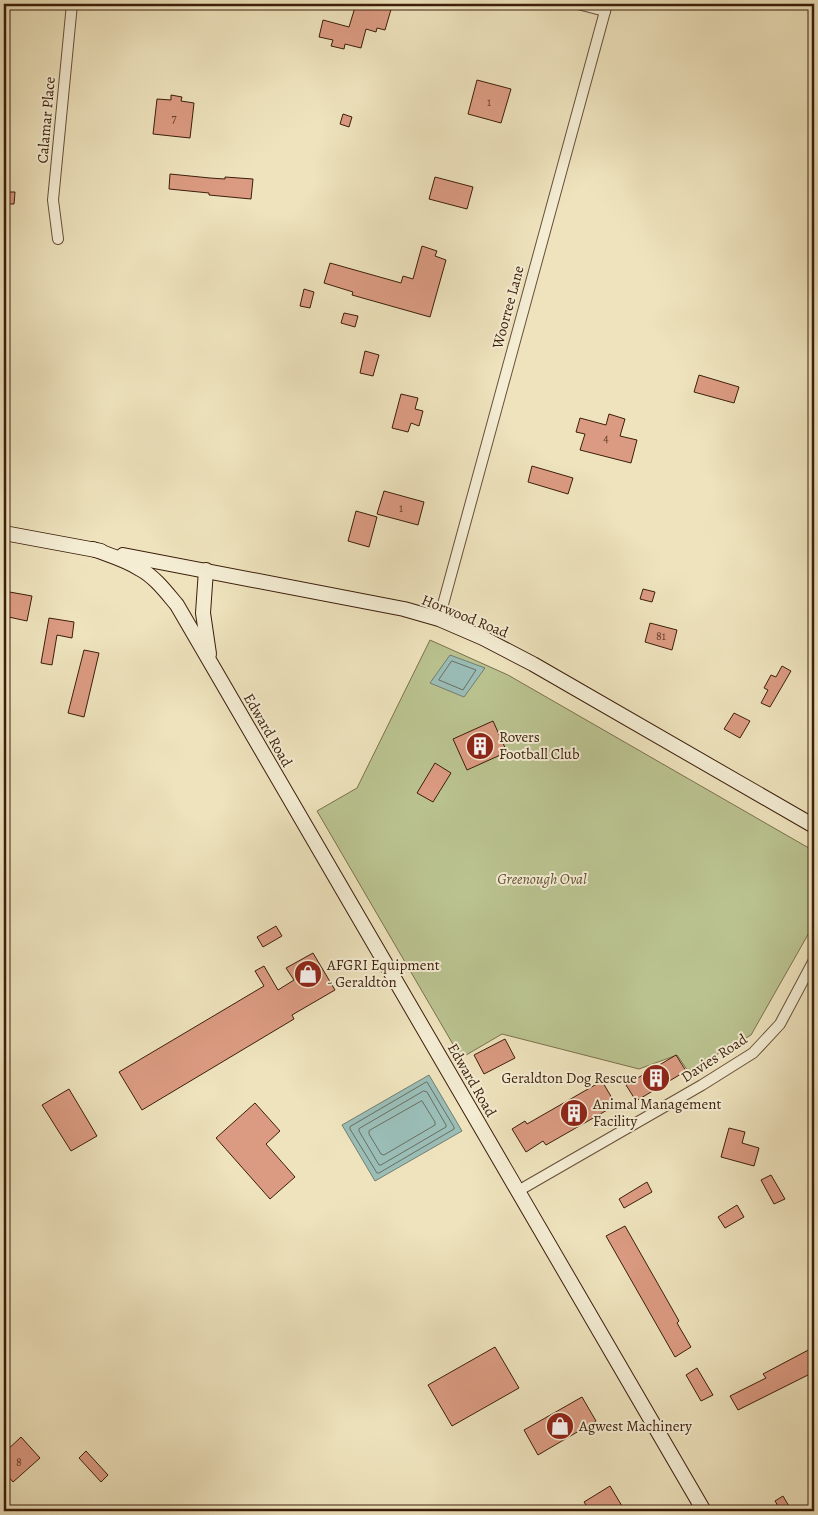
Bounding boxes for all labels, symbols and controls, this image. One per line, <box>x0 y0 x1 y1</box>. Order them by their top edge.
street label: Calamar Place <box>32 76 60 164</box>
house number: 1 <box>487 94 491 110</box>
house number: 7 <box>171 110 177 126</box>
street label: Woorree Lane <box>487 263 529 352</box>
house number: 4 <box>603 430 609 446</box>
house number: 1 <box>399 500 403 516</box>
street label: Horwood Road <box>419 589 512 643</box>
house number: 81 <box>656 628 666 644</box>
street label: Edward Road <box>239 690 298 771</box>
place label: Rovers Football Club <box>499 727 580 764</box>
building icon: Rovers Football Club <box>465 731 495 761</box>
park label: Greenough Oval <box>497 869 587 889</box>
place label: AFGRI Equipment - Geraldton <box>326 955 440 992</box>
shop icon: AFGRI Equipment - Geraldton <box>293 959 323 989</box>
street label: Davies Road <box>677 1029 752 1087</box>
street label: Edward Road <box>443 1040 502 1121</box>
building icon: Geraldton Dog Rescue <box>641 1063 671 1093</box>
place label: Geraldton Dog Rescue <box>502 1068 637 1088</box>
place label: Animal Management Facility <box>592 1094 721 1131</box>
building icon: Animal Management Facility <box>559 1098 589 1128</box>
shop icon: Agwest Machinery <box>545 1411 575 1441</box>
place label: Agwest Machinery <box>578 1416 692 1436</box>
house number: 8 <box>16 1454 22 1470</box>

